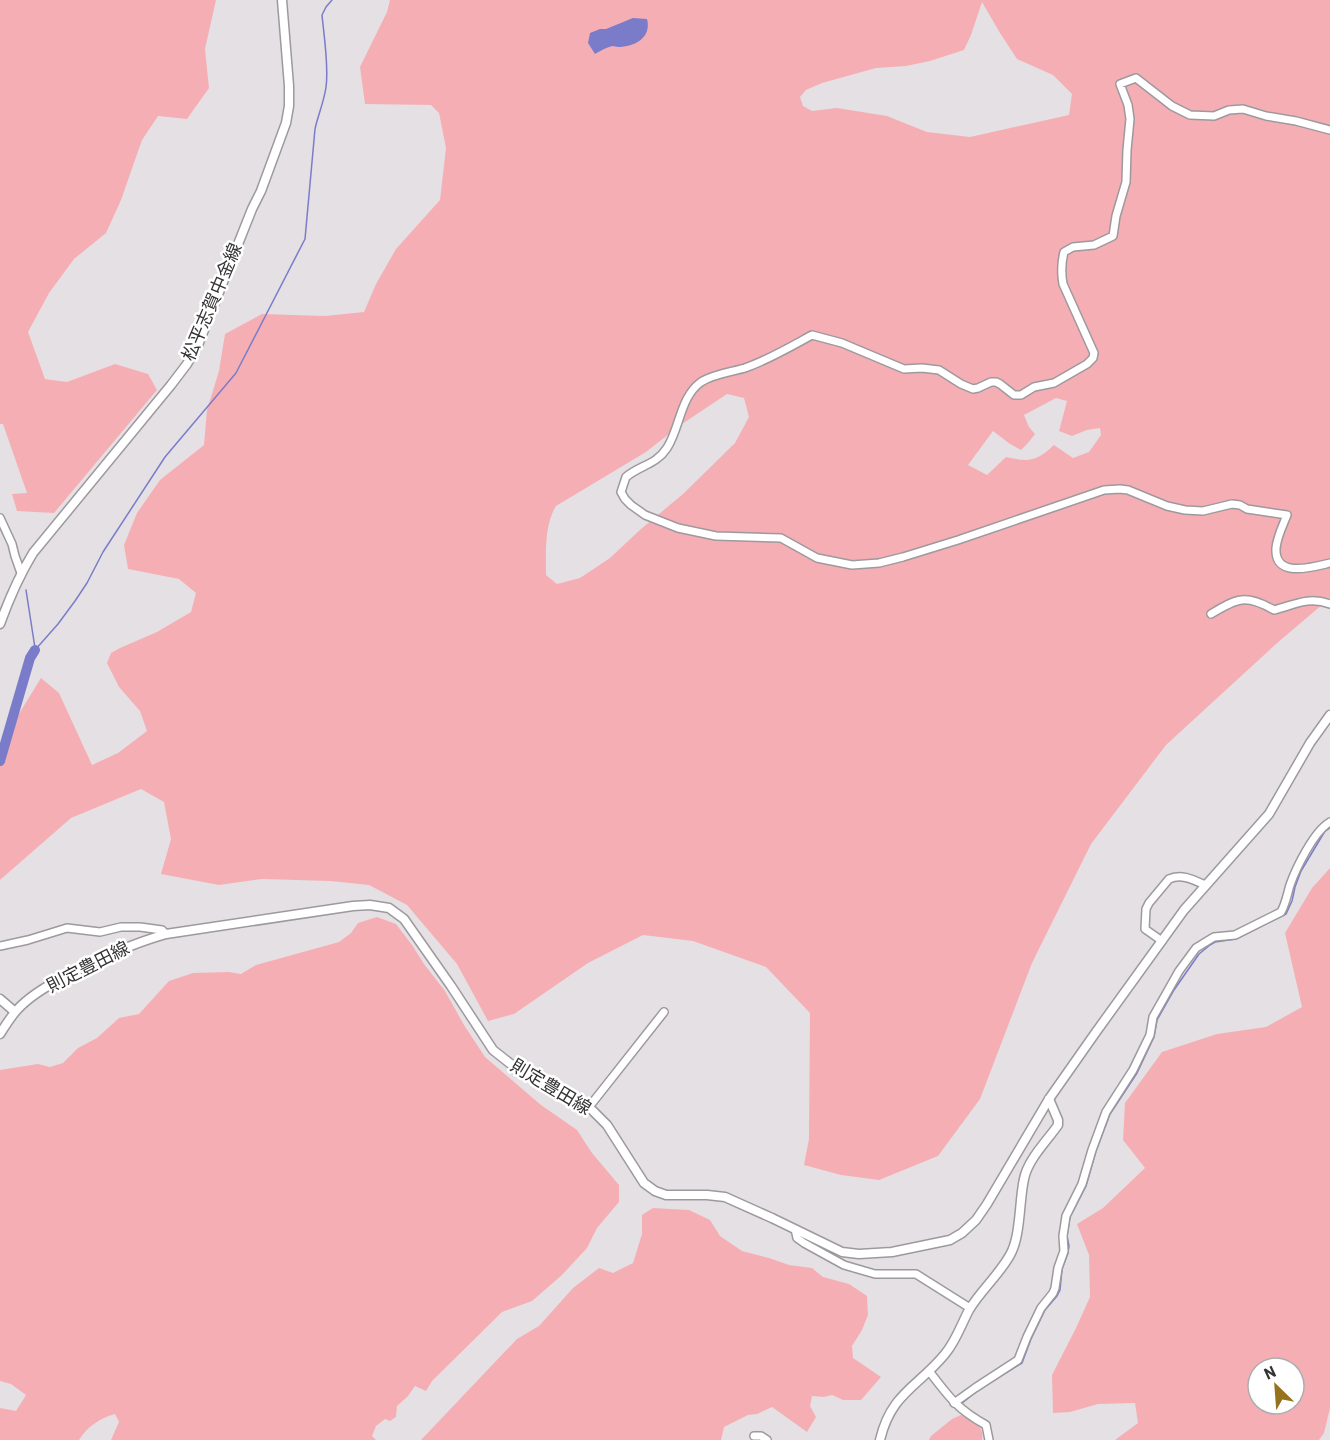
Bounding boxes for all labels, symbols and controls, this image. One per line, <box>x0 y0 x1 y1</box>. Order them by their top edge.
street label: 松平志賀中金線 <box>176 239 246 364</box>
street label: 則定豊田線 <box>42 936 133 996</box>
street label: 則定豊田線 <box>507 1054 596 1119</box>
north arrow <box>1246 1356 1306 1416</box>
text: N <box>1261 1361 1278 1383</box>

